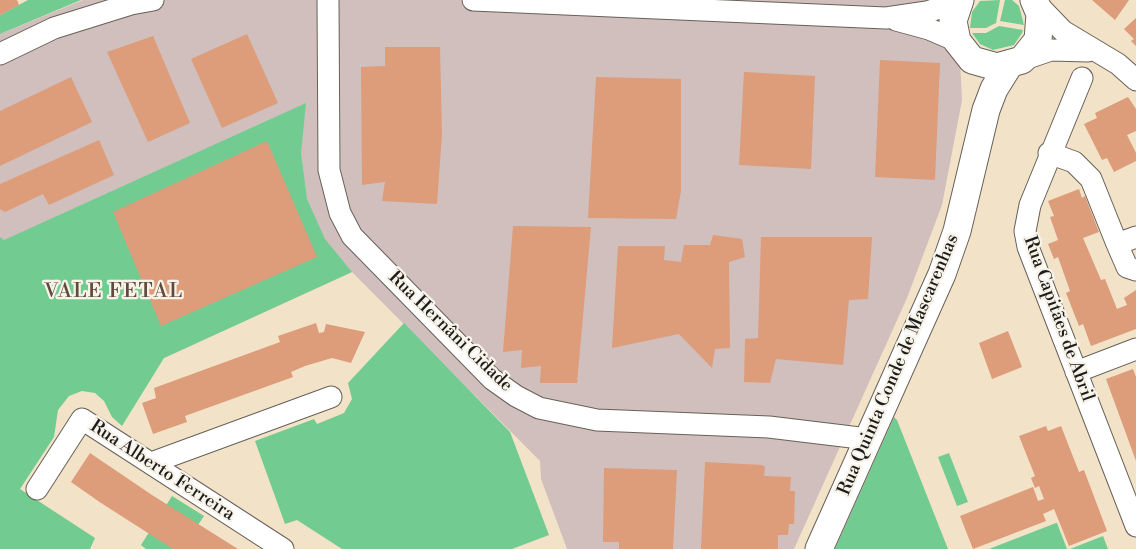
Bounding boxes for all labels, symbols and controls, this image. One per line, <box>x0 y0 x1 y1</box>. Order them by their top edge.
street label: Rua Quinta Conde de Mascarenhas <box>834 231 964 499</box>
street label: Rua Capitães de Abril <box>1018 233 1098 405</box>
street label: Rua Hernâni Cidade <box>383 267 517 397</box>
district label: VALE FETAL <box>44 280 184 304</box>
street label: Rua Alberto Ferreira <box>86 416 238 526</box>

